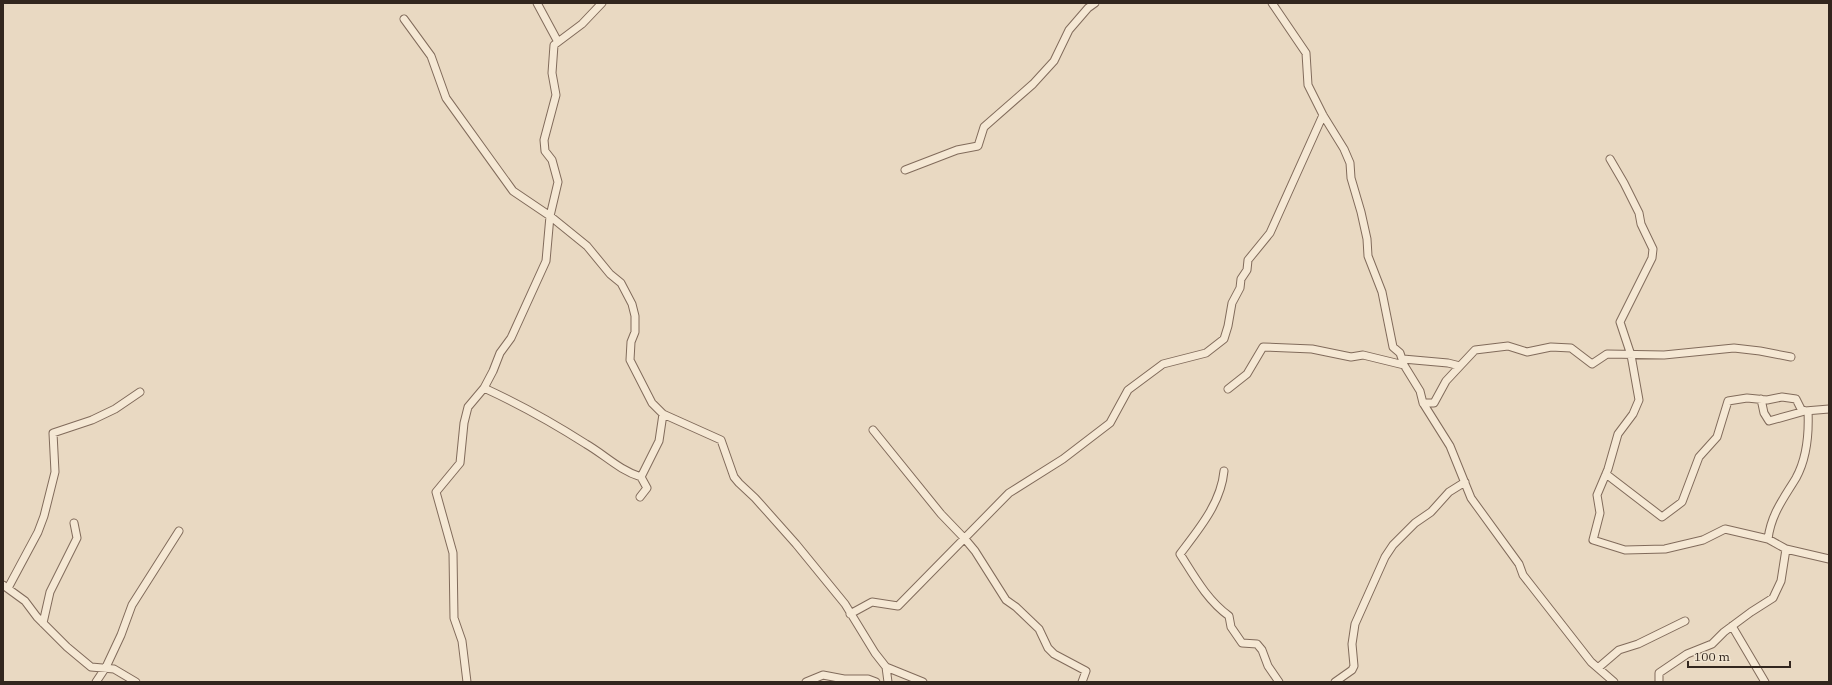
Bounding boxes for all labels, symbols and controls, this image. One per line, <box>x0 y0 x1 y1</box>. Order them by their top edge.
scale bar <box>1688 643 1790 669</box>
text: 100 m <box>1694 649 1730 664</box>

